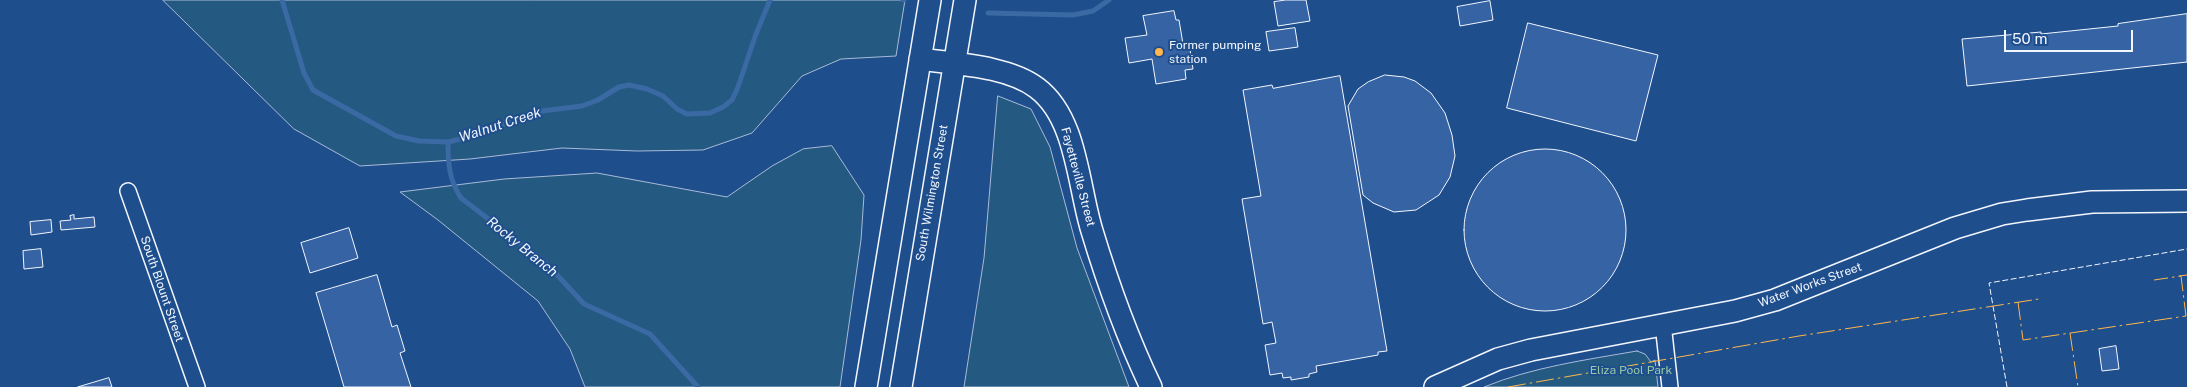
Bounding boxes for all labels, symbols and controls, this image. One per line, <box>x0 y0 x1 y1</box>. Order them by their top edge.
scale bar <box>2007 20 2136 52</box>
text: 50 m <box>2012 30 2047 47</box>
place label: Former pumping station <box>1169 38 1261 66</box>
marker: Former pumping station <box>1153 46 1165 58</box>
water label: Walnut Creek <box>457 104 543 146</box>
street label: South Wilmington Street <box>913 124 951 262</box>
street label: Fayetteville Street <box>1058 126 1098 228</box>
water label: Rocky Branch <box>483 213 561 281</box>
street label: South Blount Street <box>137 234 187 344</box>
street label: Water Works Street <box>1756 260 1864 310</box>
park label: Eliza Pool Park <box>1590 363 1672 377</box>

